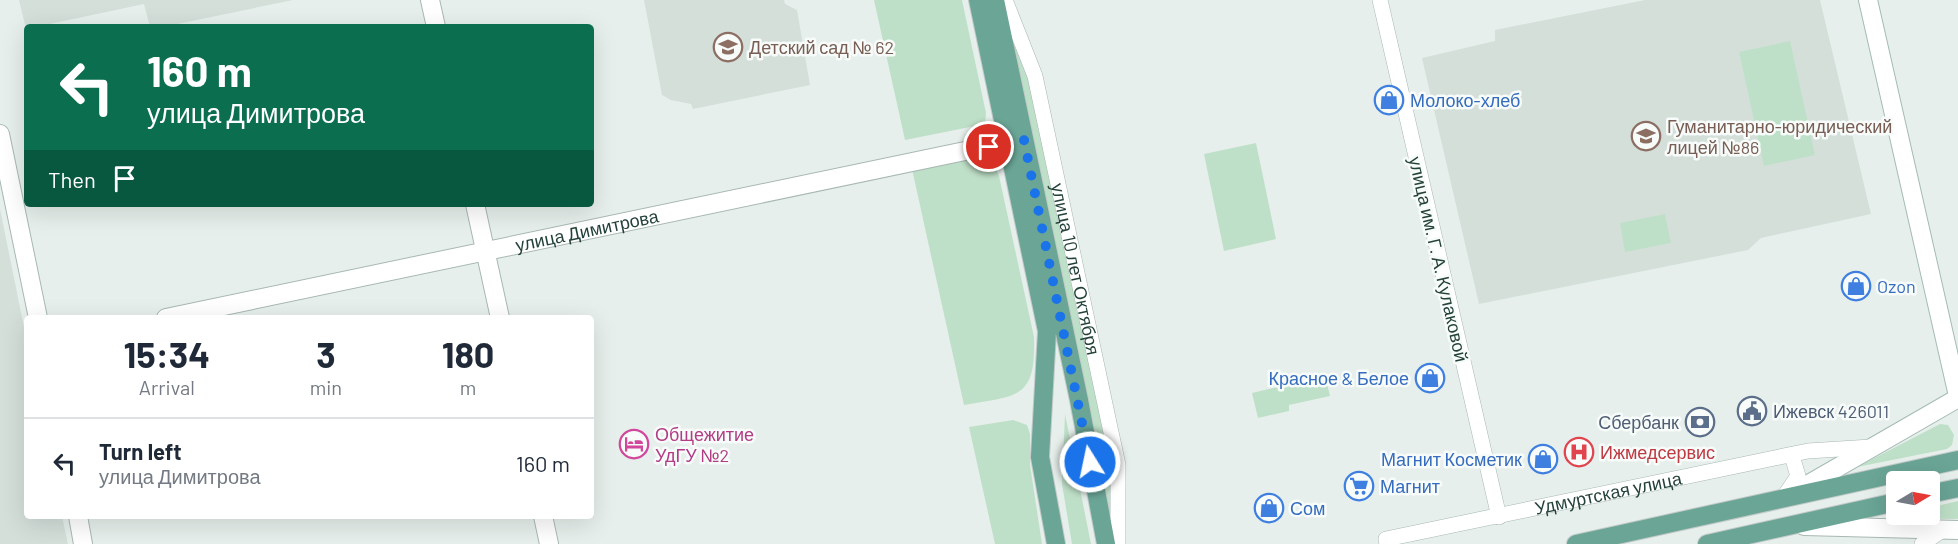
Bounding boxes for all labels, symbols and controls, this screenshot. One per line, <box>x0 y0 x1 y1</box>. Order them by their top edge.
school or university icon: Детский сад № 62 <box>712 31 744 63</box>
place label: Детский сад № 62 <box>749 36 894 58</box>
text: 160 m <box>147 45 252 95</box>
icon: left <box>48 48 126 126</box>
shop icon: Молоко-хлеб <box>1373 84 1405 116</box>
place label: Молоко-хлеб <box>1410 89 1520 111</box>
text: улица Димитрова <box>147 96 365 128</box>
place label: Гуманитарно-юридический лицей №86 <box>1667 115 1892 158</box>
school or university icon: Гуманитарно-юридический лицей №86 <box>1630 120 1662 152</box>
pin <box>963 121 1014 172</box>
icon: arrive <box>972 130 1005 163</box>
street label: улица им. Г. А. Кулаковой <box>1405 154 1473 364</box>
icon: arrive <box>108 162 141 195</box>
text: Then <box>48 166 96 192</box>
street label: улица 10 лет Октября <box>1047 181 1105 357</box>
street label: улица Димитрова <box>513 204 661 256</box>
shop icon: Ozon <box>1840 270 1872 302</box>
place label: Ozon <box>1877 275 1916 297</box>
text: 15:34 <box>124 332 210 375</box>
text: 3 <box>316 332 336 375</box>
text: 180 <box>442 332 494 375</box>
shop icon: Красное & Белое <box>1414 362 1446 394</box>
place label: Красное & Белое <box>1269 367 1409 389</box>
text: Arrival <box>139 375 195 399</box>
text: min <box>310 375 342 399</box>
text: m <box>460 375 476 399</box>
public building icon: Ижевск 426011 <box>1736 395 1768 427</box>
place label: Ижевск 426011 <box>1773 400 1889 422</box>
bank icon: Сбербанк <box>1684 406 1716 438</box>
place label: Сбербанк <box>1598 411 1679 433</box>
place label: Общежитие УдГУ №2 <box>655 423 754 466</box>
hotel icon: Общежитие УдГУ №2 <box>618 428 650 460</box>
position arrow <box>1058 430 1122 494</box>
hospital icon: Ижмедсервис <box>1563 436 1595 468</box>
text: Turn left <box>99 438 182 464</box>
place label: Ижмедсервис <box>1600 441 1715 463</box>
shop icon: Магнит Косметик <box>1527 443 1559 475</box>
icon: left <box>48 447 81 480</box>
place label: Магнит Косметик <box>1381 448 1522 470</box>
text: 160 m <box>516 450 570 476</box>
text: улица Димитрова <box>99 464 261 488</box>
street label: Удмуртская улица <box>1533 466 1685 519</box>
supermarket icon: Магнит <box>1343 470 1375 502</box>
north arrow <box>1886 471 1940 525</box>
map controls <box>1886 471 1940 525</box>
place label: Магнит <box>1380 475 1440 497</box>
shop icon: Сом <box>1253 492 1285 524</box>
place label: Сом <box>1290 497 1325 519</box>

